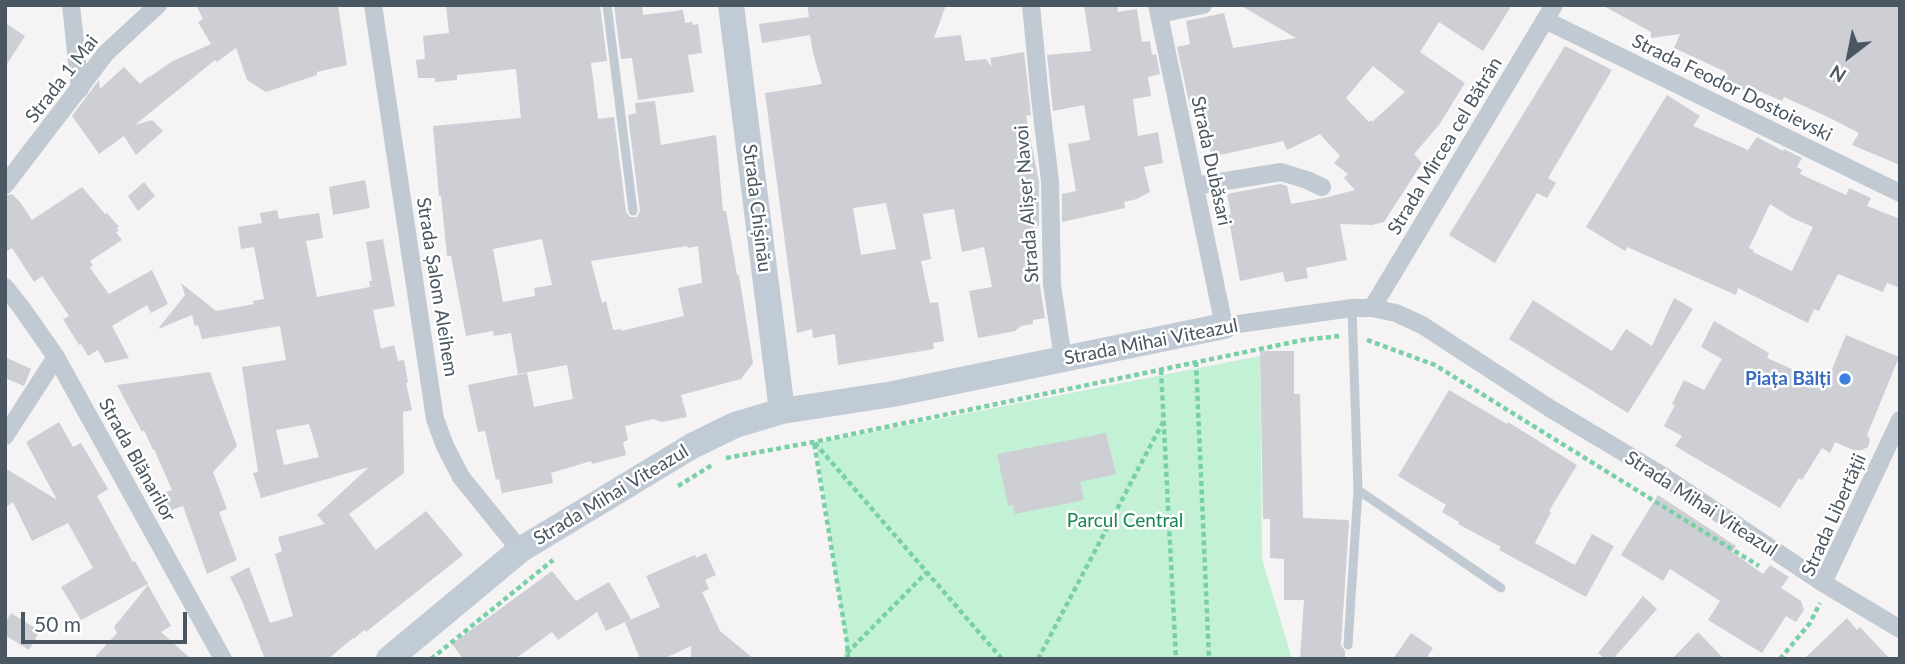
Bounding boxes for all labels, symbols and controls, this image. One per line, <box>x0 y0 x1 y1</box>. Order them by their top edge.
north arrow <box>1814 21 1884 91</box>
street label: Strada Fеodor Dostoievski <box>1628 30 1836 146</box>
street label: Strada 1 Mai <box>21 31 103 127</box>
street label: Strada Mircea cel Bătrân <box>1383 53 1507 239</box>
text: N <box>1825 61 1850 88</box>
street label: Strada Dubăsari <box>1186 94 1236 228</box>
street label: Strada Alișer Navoi <box>1010 124 1044 284</box>
street label: Strada Chișinău <box>738 143 776 273</box>
street label: Strada Șalom Aleihem <box>412 196 462 378</box>
street label: Strada Mihai Viteazul <box>1062 314 1240 370</box>
place label: Piața Bălți <box>1745 368 1831 390</box>
marker: Piața Bălți <box>1837 371 1853 387</box>
street label: Strada Blănarilor <box>94 394 180 526</box>
street label: Strada Mihai Viteazul <box>529 440 693 550</box>
street label: Strada Mihai Viteazul <box>1621 446 1781 562</box>
street label: Strada Libertății <box>1797 450 1871 580</box>
park label: Parcul Central <box>1067 510 1183 532</box>
scale bar <box>24 598 191 642</box>
text: 50 m <box>34 611 81 636</box>

